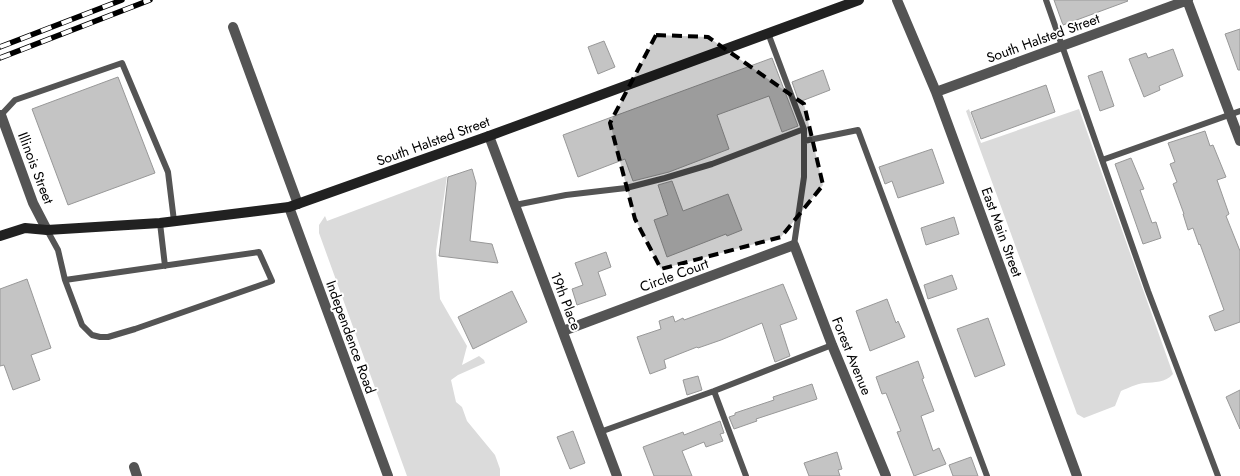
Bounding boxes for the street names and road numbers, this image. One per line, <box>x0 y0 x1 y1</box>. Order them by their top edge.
street label: South Halsted Street <box>984 8 1103 68</box>
street label: South Halsted Street <box>374 111 493 171</box>
street label: Illinois Street <box>13 129 59 207</box>
street label: East Main Street <box>976 184 1028 280</box>
street label: Circle Court <box>637 253 712 297</box>
street label: 19th Place <box>546 269 586 333</box>
street label: Independence Road <box>321 277 381 397</box>
street label: Forest Avenue <box>827 314 877 398</box>

